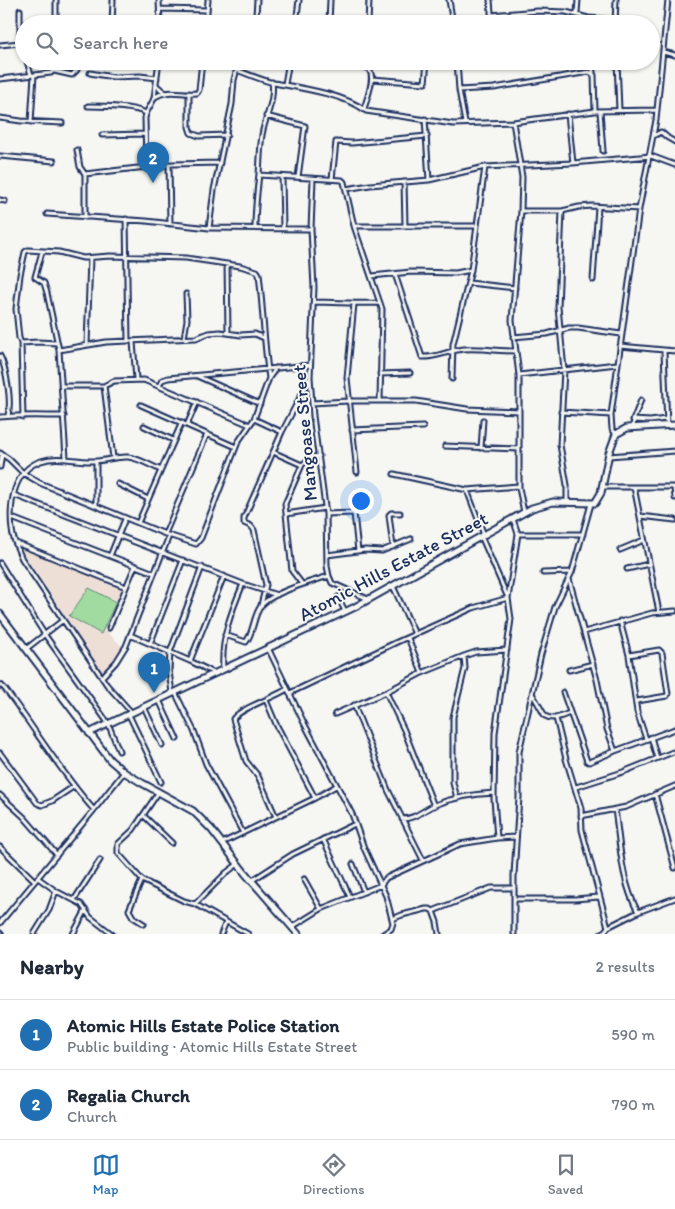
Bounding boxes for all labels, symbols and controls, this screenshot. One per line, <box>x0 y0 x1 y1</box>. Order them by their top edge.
search box <box>15 15 660 70</box>
icon: search <box>33 29 61 57</box>
text: Search here <box>73 31 168 54</box>
pin: 2 <box>137 142 169 183</box>
street label: Mangoase Street <box>287 364 322 502</box>
your location <box>348 488 374 514</box>
street label: Atomic Hills Estate Street <box>295 507 492 626</box>
pin: 1 <box>138 652 170 693</box>
text: Nearby <box>20 954 84 979</box>
text: 2 results <box>595 957 655 976</box>
text: Atomic Hills Estate Police Station <box>67 1014 339 1037</box>
text: 1 <box>32 1025 40 1044</box>
text: 590 m <box>611 1025 655 1044</box>
text: Public building · Atomic Hills Estate Street <box>67 1037 357 1056</box>
text: Regalia Church <box>67 1084 190 1107</box>
text: 2 <box>32 1095 40 1114</box>
text: 790 m <box>612 1095 655 1114</box>
text: Church <box>67 1107 117 1126</box>
tab: Map <box>92 1151 120 1198</box>
tab: Directions <box>303 1151 364 1198</box>
tab: Saved <box>548 1151 583 1198</box>

